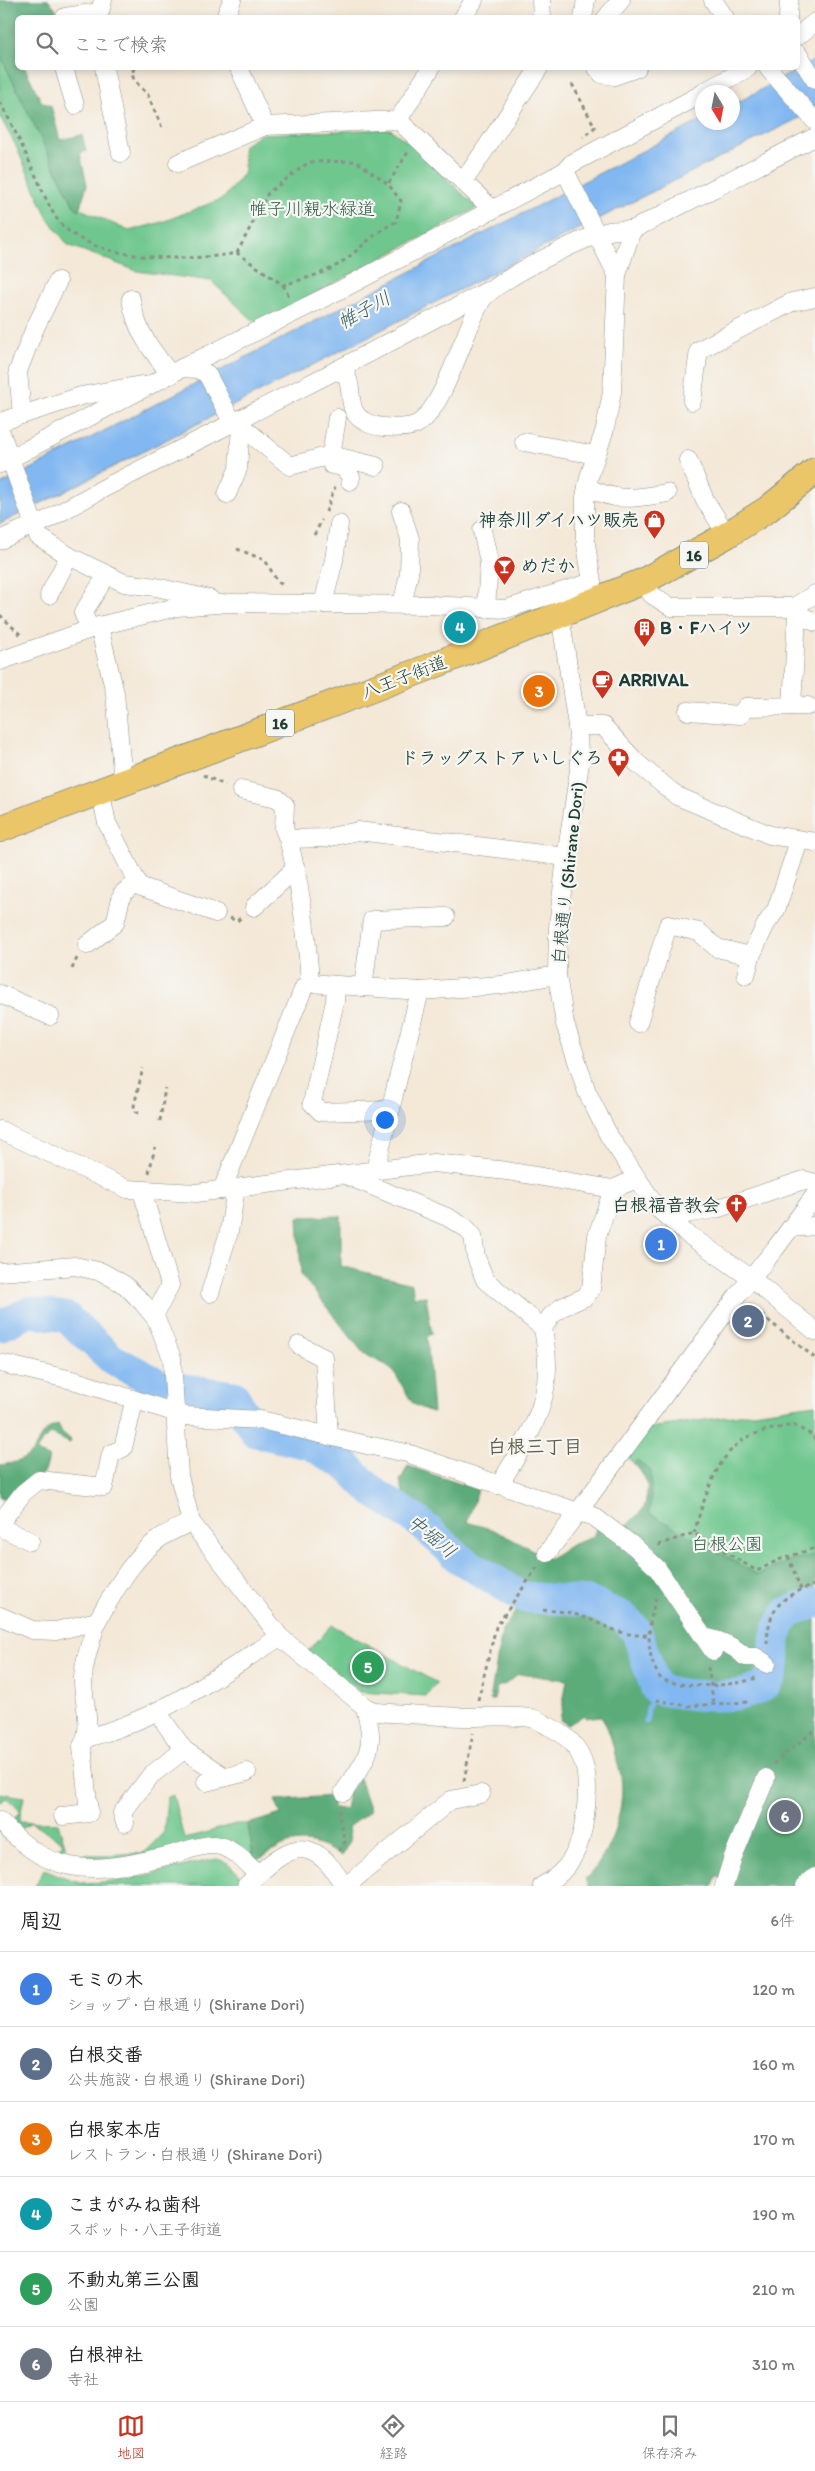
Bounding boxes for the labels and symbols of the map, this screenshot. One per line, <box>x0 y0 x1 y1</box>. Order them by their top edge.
north arrow <box>695 85 740 130</box>
park label: 帷子川親水緑道 <box>249 198 375 220</box>
water label: 帷子川 <box>333 286 395 334</box>
shop icon: 神奈川ダイハツ販売 <box>643 508 667 539</box>
place label: 神奈川ダイハツ販売 <box>479 509 639 531</box>
road number: 16 <box>680 542 708 568</box>
bar icon: めだか <box>493 554 517 585</box>
place label: めだか <box>521 555 575 577</box>
pin: 4 <box>444 608 476 646</box>
building icon: B・Fハイツ <box>632 616 656 647</box>
place label: B・Fハイツ <box>660 617 753 639</box>
street label: 八王子街道 <box>358 651 450 703</box>
cafe icon: ARRIVAL <box>591 668 615 699</box>
place label: ARRIVAL <box>618 669 689 691</box>
pin: 3 <box>523 672 555 710</box>
road number: 16 <box>266 710 294 736</box>
pharmacy icon: ドラッグストア いしぐろ <box>607 746 631 777</box>
place label: ドラッグストア いしぐろ <box>401 747 603 769</box>
street label: 白根通り (Shirane Dori) <box>547 781 589 965</box>
your location <box>372 1107 398 1133</box>
church icon: 白根福音教会 <box>724 1193 748 1224</box>
place label: 白根福音教会 <box>612 1194 720 1216</box>
pin: 1 <box>645 1225 677 1263</box>
pin: 2 <box>732 1302 764 1340</box>
district label: 白根三丁目 <box>487 1435 583 1458</box>
water label: 中堀川 <box>403 1509 461 1563</box>
park label: 白根公園 <box>691 1533 763 1555</box>
pin: 5 <box>352 1648 384 1686</box>
pin: 6 <box>769 1797 801 1835</box>

